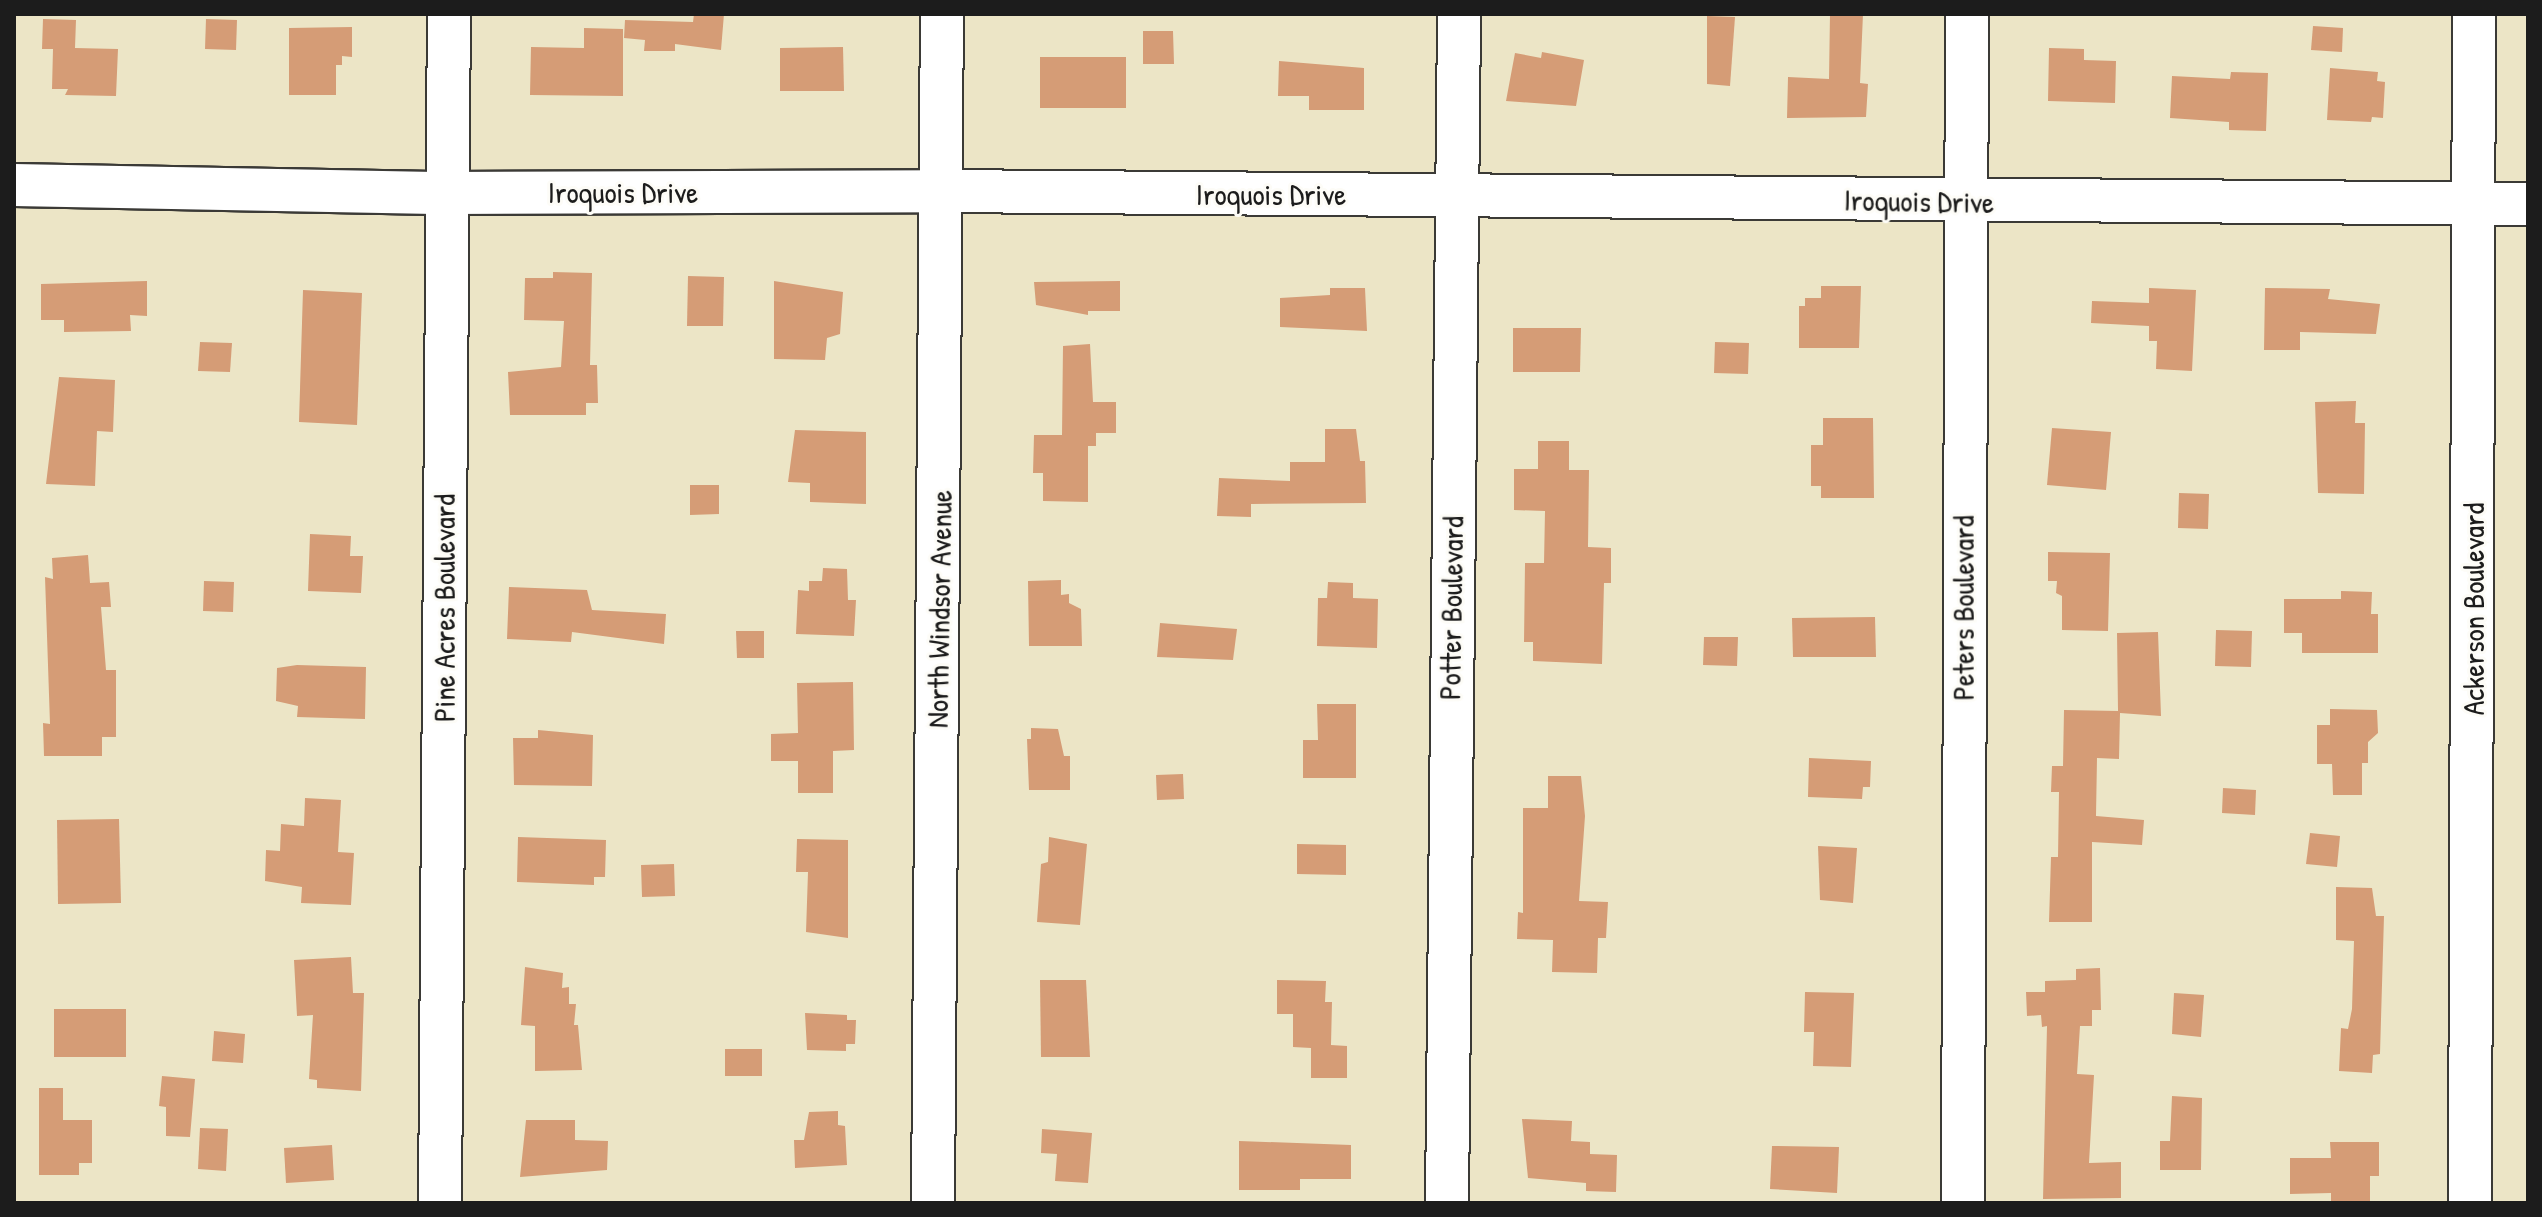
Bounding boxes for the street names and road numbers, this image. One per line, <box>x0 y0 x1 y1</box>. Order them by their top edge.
street label: Iroquois Drive <box>548 174 698 210</box>
street label: Iroquois Drive <box>1196 176 1346 212</box>
street label: Iroquois Drive <box>1844 182 1994 220</box>
street label: North Windsor Avenue <box>919 490 959 728</box>
street label: Pine Acres Boulevard <box>426 494 462 722</box>
street label: Ackerson Boulevard <box>2455 503 2491 715</box>
street label: Potter Boulevard <box>1431 516 1471 700</box>
street label: Peters Boulevard <box>1945 516 1981 700</box>

